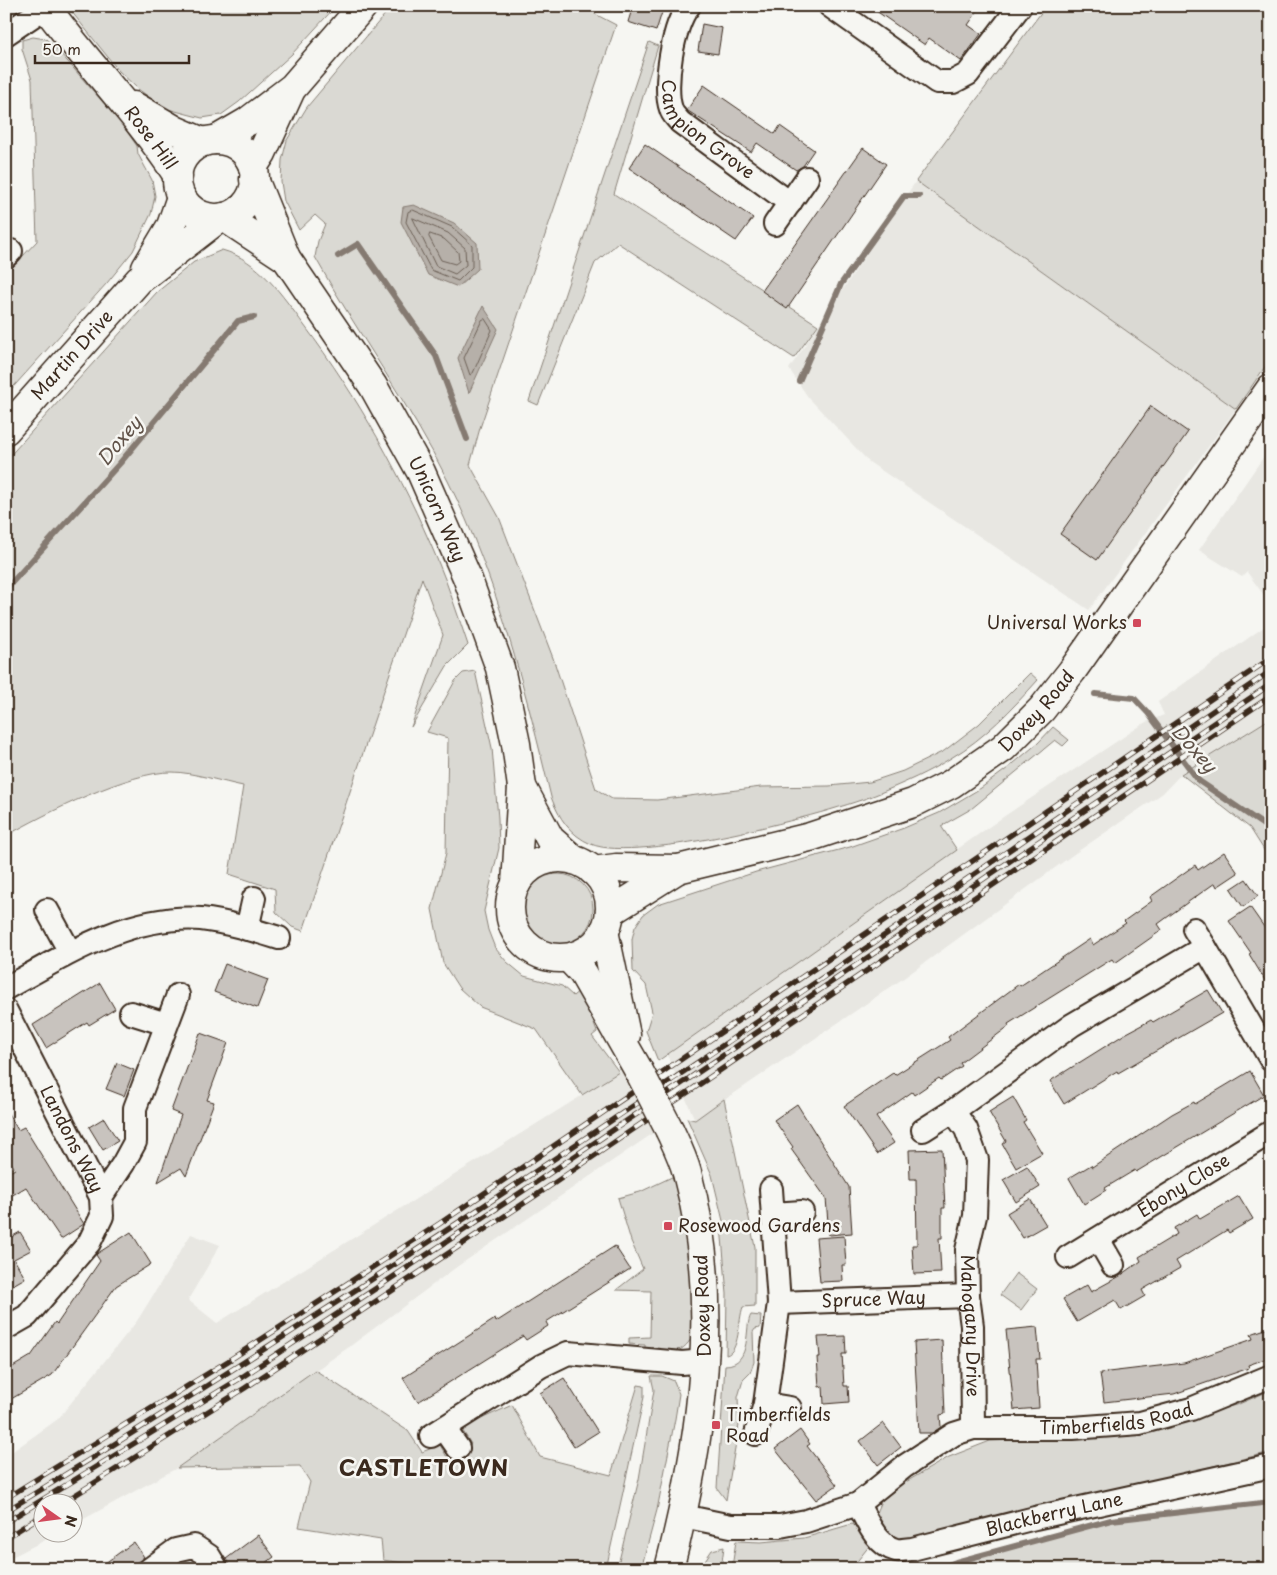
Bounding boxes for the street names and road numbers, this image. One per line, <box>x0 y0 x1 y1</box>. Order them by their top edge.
street label: Campion Grove <box>656 79 761 185</box>
street label: Rose Hill <box>119 99 185 174</box>
street label: Martin Drive <box>24 303 119 405</box>
street label: Unicorn Way <box>403 450 474 566</box>
street label: Doxey Road <box>991 663 1080 758</box>
street label: Landons Way <box>34 1080 112 1197</box>
street label: Ebony Close <box>1132 1146 1234 1223</box>
street label: Doxey Road <box>686 1254 717 1358</box>
street label: Mahogany Drive <box>955 1254 988 1397</box>
street label: Spruce Way <box>821 1283 926 1313</box>
street label: Timberfields Road <box>1039 1394 1196 1440</box>
street label: Blackberry Lane <box>982 1484 1125 1542</box>

